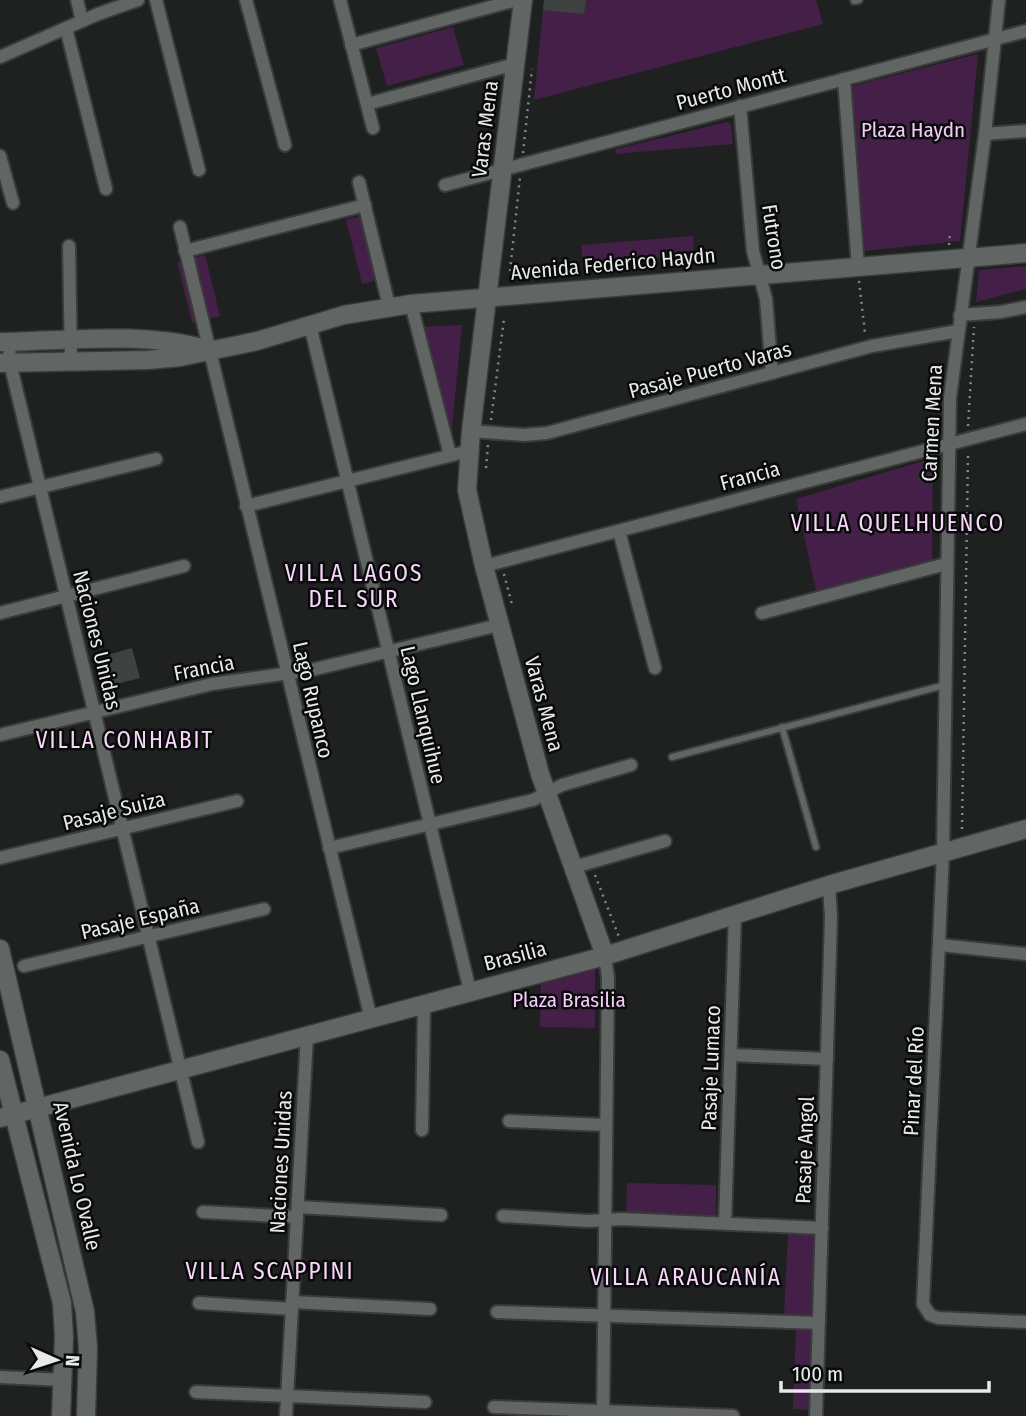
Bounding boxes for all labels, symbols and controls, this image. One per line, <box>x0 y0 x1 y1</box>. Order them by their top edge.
street label: Puerto Montt <box>673 62 789 116</box>
street label: Varas Mena <box>466 79 504 179</box>
park label: Plaza Haydn <box>861 117 965 143</box>
street label: Futrono <box>756 202 792 272</box>
street label: Avenida Federico Haydn <box>510 242 716 286</box>
street label: Pasaje Puerto Varas <box>626 336 794 404</box>
street label: Carmen Mena <box>916 364 948 482</box>
street label: Francia <box>717 456 783 496</box>
district label: VILLA QUELHUENCO <box>791 509 1005 537</box>
district label: VILLA LAGOS DEL SUR <box>285 559 423 613</box>
street label: Naciones Unidas <box>67 568 127 712</box>
street label: Lago Rupanco <box>287 639 339 761</box>
street label: Lago Llanquihue <box>395 644 451 786</box>
street label: Francia <box>172 649 236 687</box>
street label: Varas Mena <box>519 654 569 754</box>
district label: VILLA CONHABIT <box>36 726 214 754</box>
street label: Pasaje Suiza <box>60 786 168 836</box>
street label: Pasaje España <box>78 893 202 945</box>
street label: Brasilia <box>481 935 549 977</box>
park label: Plaza Brasilia <box>512 987 626 1013</box>
street label: Pasaje Lumaco <box>696 1005 726 1131</box>
street label: Pinar del Río <box>898 1025 930 1137</box>
street label: Naciones Unidas <box>264 1090 298 1234</box>
street label: Pasaje Angol <box>790 1095 820 1204</box>
street label: Avenida Lo Ovalle <box>47 1099 107 1253</box>
district label: VILLA SCAPPINI <box>186 1257 354 1285</box>
district label: VILLA ARAUCANÍA <box>590 1262 782 1291</box>
north arrow <box>21 1325 91 1395</box>
scale bar <box>781 1350 989 1394</box>
text: N <box>61 1355 84 1367</box>
text: 100 m <box>792 1361 843 1387</box>

